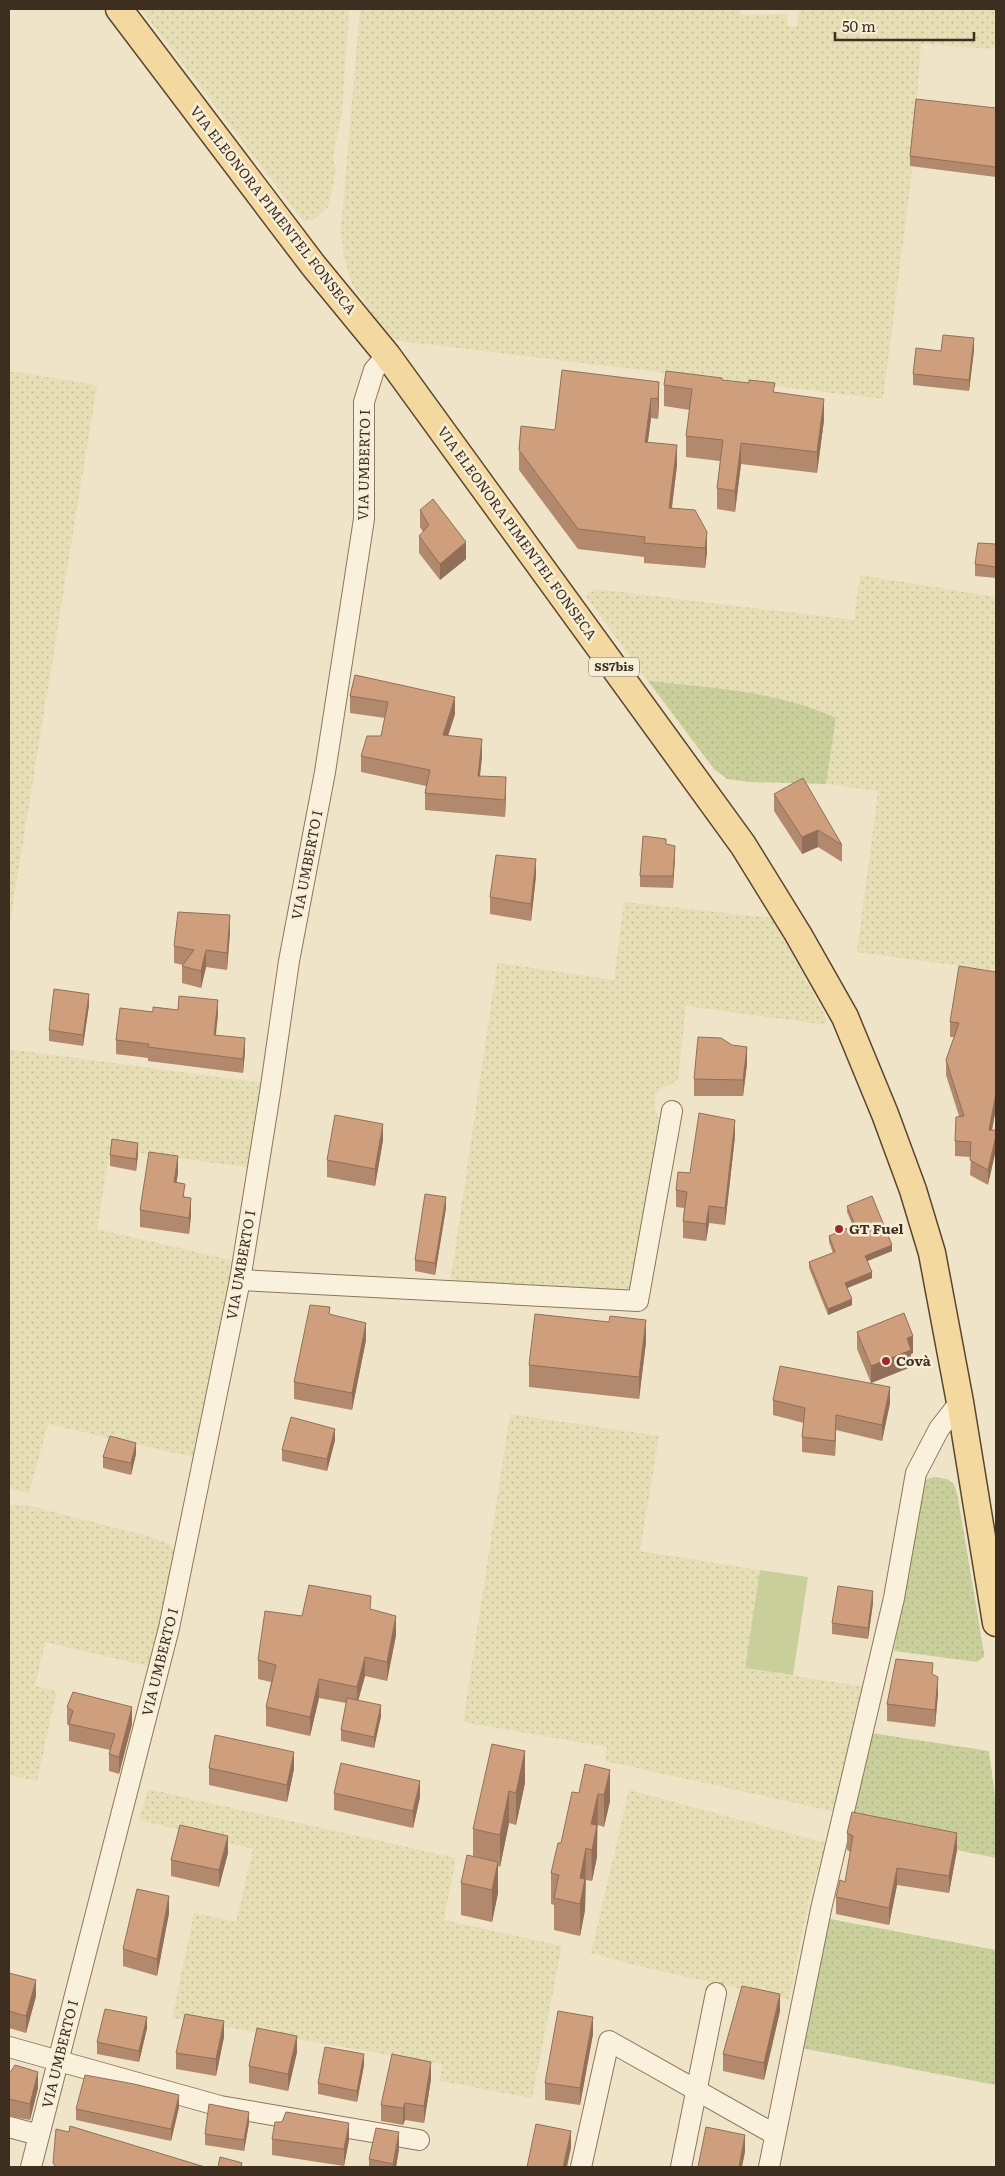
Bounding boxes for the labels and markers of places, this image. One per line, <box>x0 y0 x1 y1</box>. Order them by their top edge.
place label: GT Fuel <box>849 1218 904 1238</box>
marker: GT Fuel <box>833 1223 845 1235</box>
place label: Covà <box>896 1350 932 1370</box>
marker: Covà <box>880 1355 892 1367</box>

